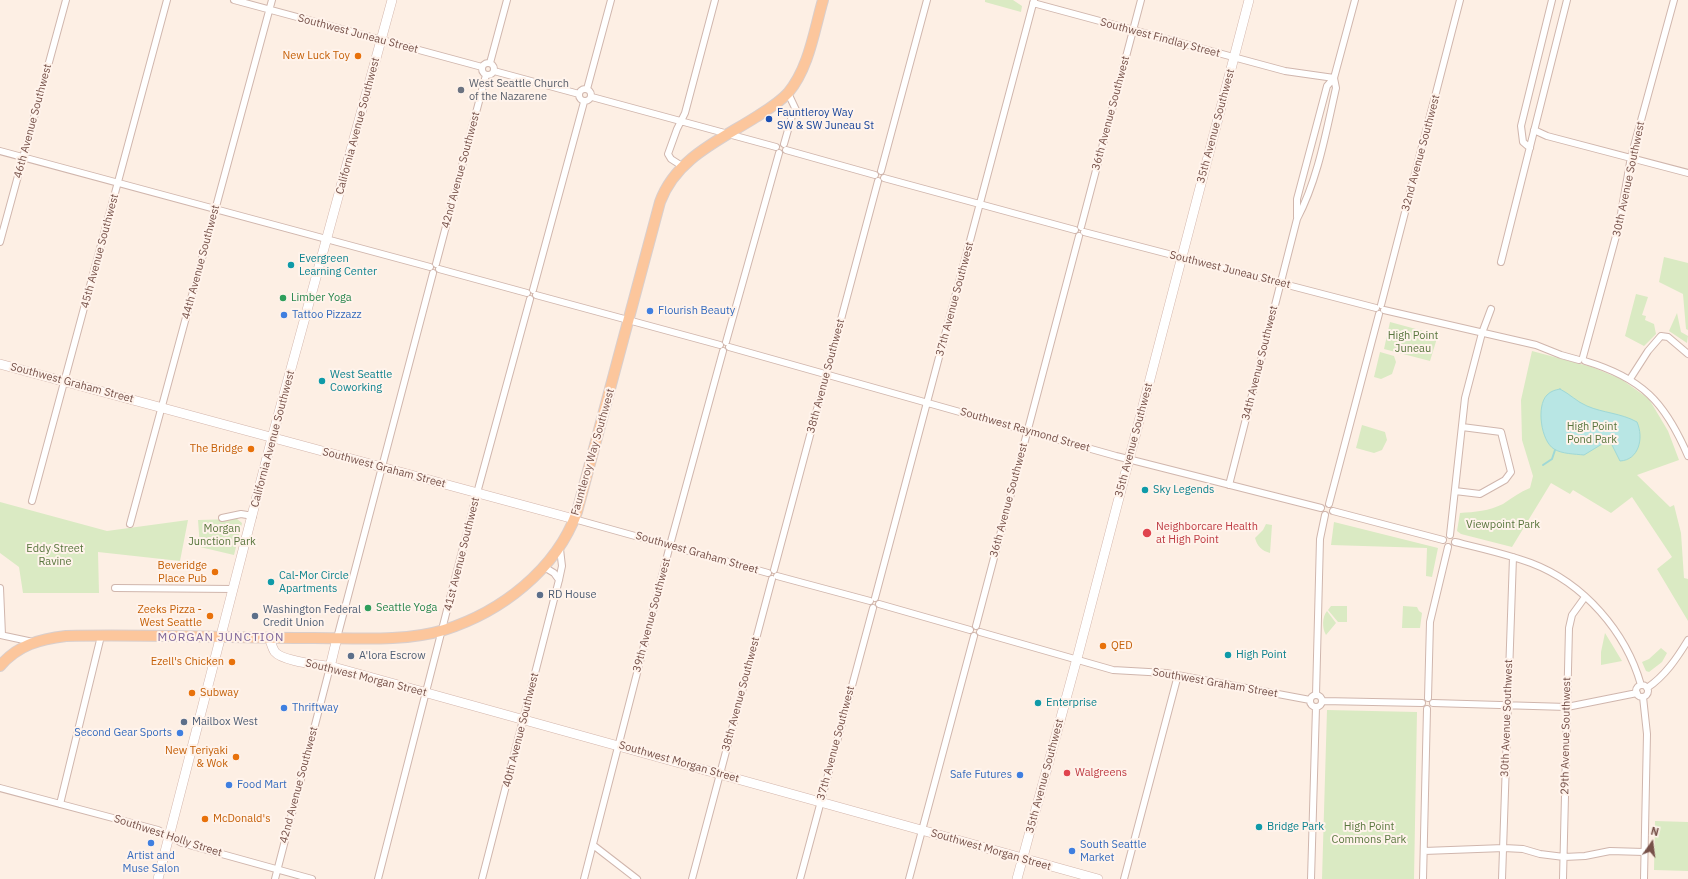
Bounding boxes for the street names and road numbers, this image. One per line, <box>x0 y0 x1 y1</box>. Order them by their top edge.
street label: Southwest Juneau Street <box>296 12 420 56</box>
street label: Southwest Findlay Street <box>1099 16 1221 60</box>
street label: 36th Avenue Southwest <box>1089 54 1133 172</box>
street label: California Avenue Southwest <box>333 56 383 196</box>
street label: 46th Avenue Southwest <box>11 62 55 180</box>
street label: 35th Avenue Southwest <box>1194 67 1238 185</box>
street label: 32nd Avenue Southwest <box>1399 93 1443 213</box>
street label: 42nd Avenue Southwest <box>439 110 483 230</box>
street label: 30th Avenue Southwest <box>1610 120 1648 238</box>
street label: 45th Avenue Southwest <box>78 192 122 310</box>
street label: 44th Avenue Southwest <box>179 203 223 321</box>
street label: 37th Avenue Southwest <box>933 240 977 358</box>
street label: Southwest Juneau Street <box>1168 249 1292 291</box>
street label: 34th Avenue Southwest <box>1239 304 1281 422</box>
street label: 38th Avenue Southwest <box>804 317 848 435</box>
street label: Southwest Graham Street <box>9 360 135 406</box>
street label: California Avenue Southwest <box>248 369 298 509</box>
street label: 35th Avenue Southwest <box>1112 381 1156 499</box>
street label: Fauntleroy Way Southwest <box>569 387 617 517</box>
street label: Southwest Raymond Street <box>959 405 1091 455</box>
street label: 36th Avenue Southwest <box>987 441 1031 559</box>
street label: Southwest Graham Street <box>321 445 447 491</box>
street label: 41st Avenue Southwest <box>441 496 483 612</box>
street label: Southwest Graham Street <box>634 529 760 577</box>
street label: 39th Avenue Southwest <box>630 556 674 674</box>
street label: 38th Avenue Southwest <box>719 635 763 753</box>
street label: Southwest Morgan Street <box>304 657 428 699</box>
street label: 30th Avenue Southwest <box>1498 659 1516 777</box>
street label: Southwest Graham Street <box>1151 665 1279 701</box>
street label: 40th Avenue Southwest <box>500 671 542 789</box>
street label: 29th Avenue Southwest <box>1558 677 1574 795</box>
street label: 37th Avenue Southwest <box>814 684 858 802</box>
street label: 35th Avenue Southwest <box>1023 717 1067 835</box>
street label: 42nd Avenue Southwest <box>277 725 321 845</box>
street label: Southwest Morgan Street <box>617 738 741 786</box>
street label: Southwest Holly Street <box>112 812 224 860</box>
street label: Southwest Morgan Street <box>929 826 1053 874</box>

